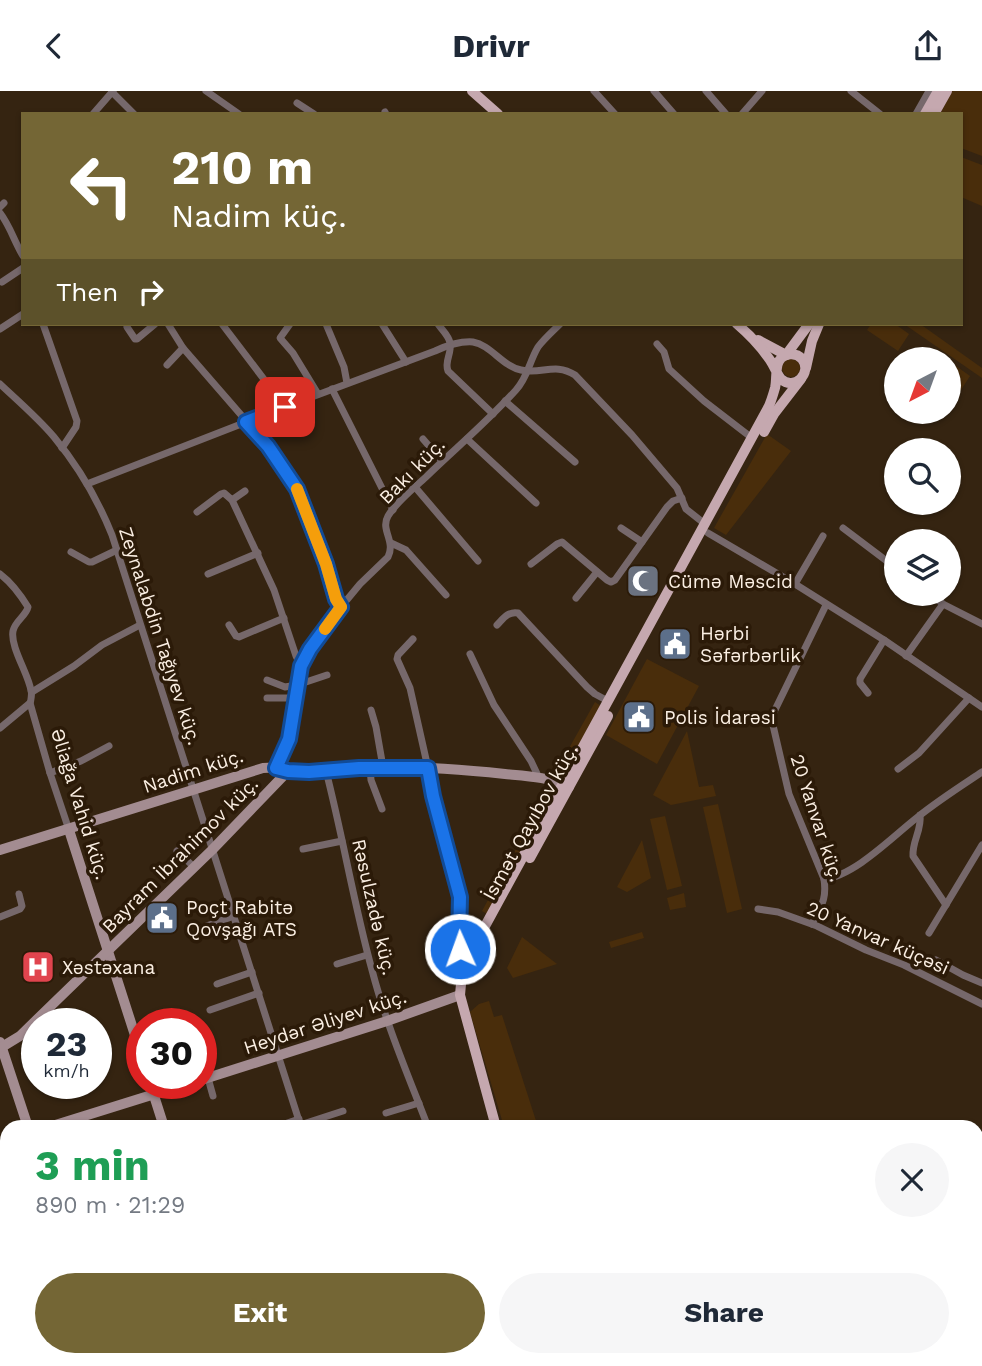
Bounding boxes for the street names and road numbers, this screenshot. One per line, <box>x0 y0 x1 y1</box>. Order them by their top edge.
street label: Bakı küç. <box>374 433 450 509</box>
street label: Zeynalabdin Tağıyev küç. <box>114 524 206 748</box>
street label: Əliağa Vahid küç. <box>46 726 114 882</box>
street label: İsmət Qayıbov küç. <box>477 740 583 904</box>
street label: Nadim küç. <box>140 744 246 798</box>
street label: 20 Yanvar küç. <box>786 751 848 885</box>
street label: Bayram İbrahimov küç. <box>97 772 263 938</box>
street label: Rəsulzadə küç. <box>347 837 401 977</box>
street label: 20 Yanvar küçəsi <box>803 896 953 980</box>
street label: Heydər Əliyev küç. <box>241 985 409 1059</box>

